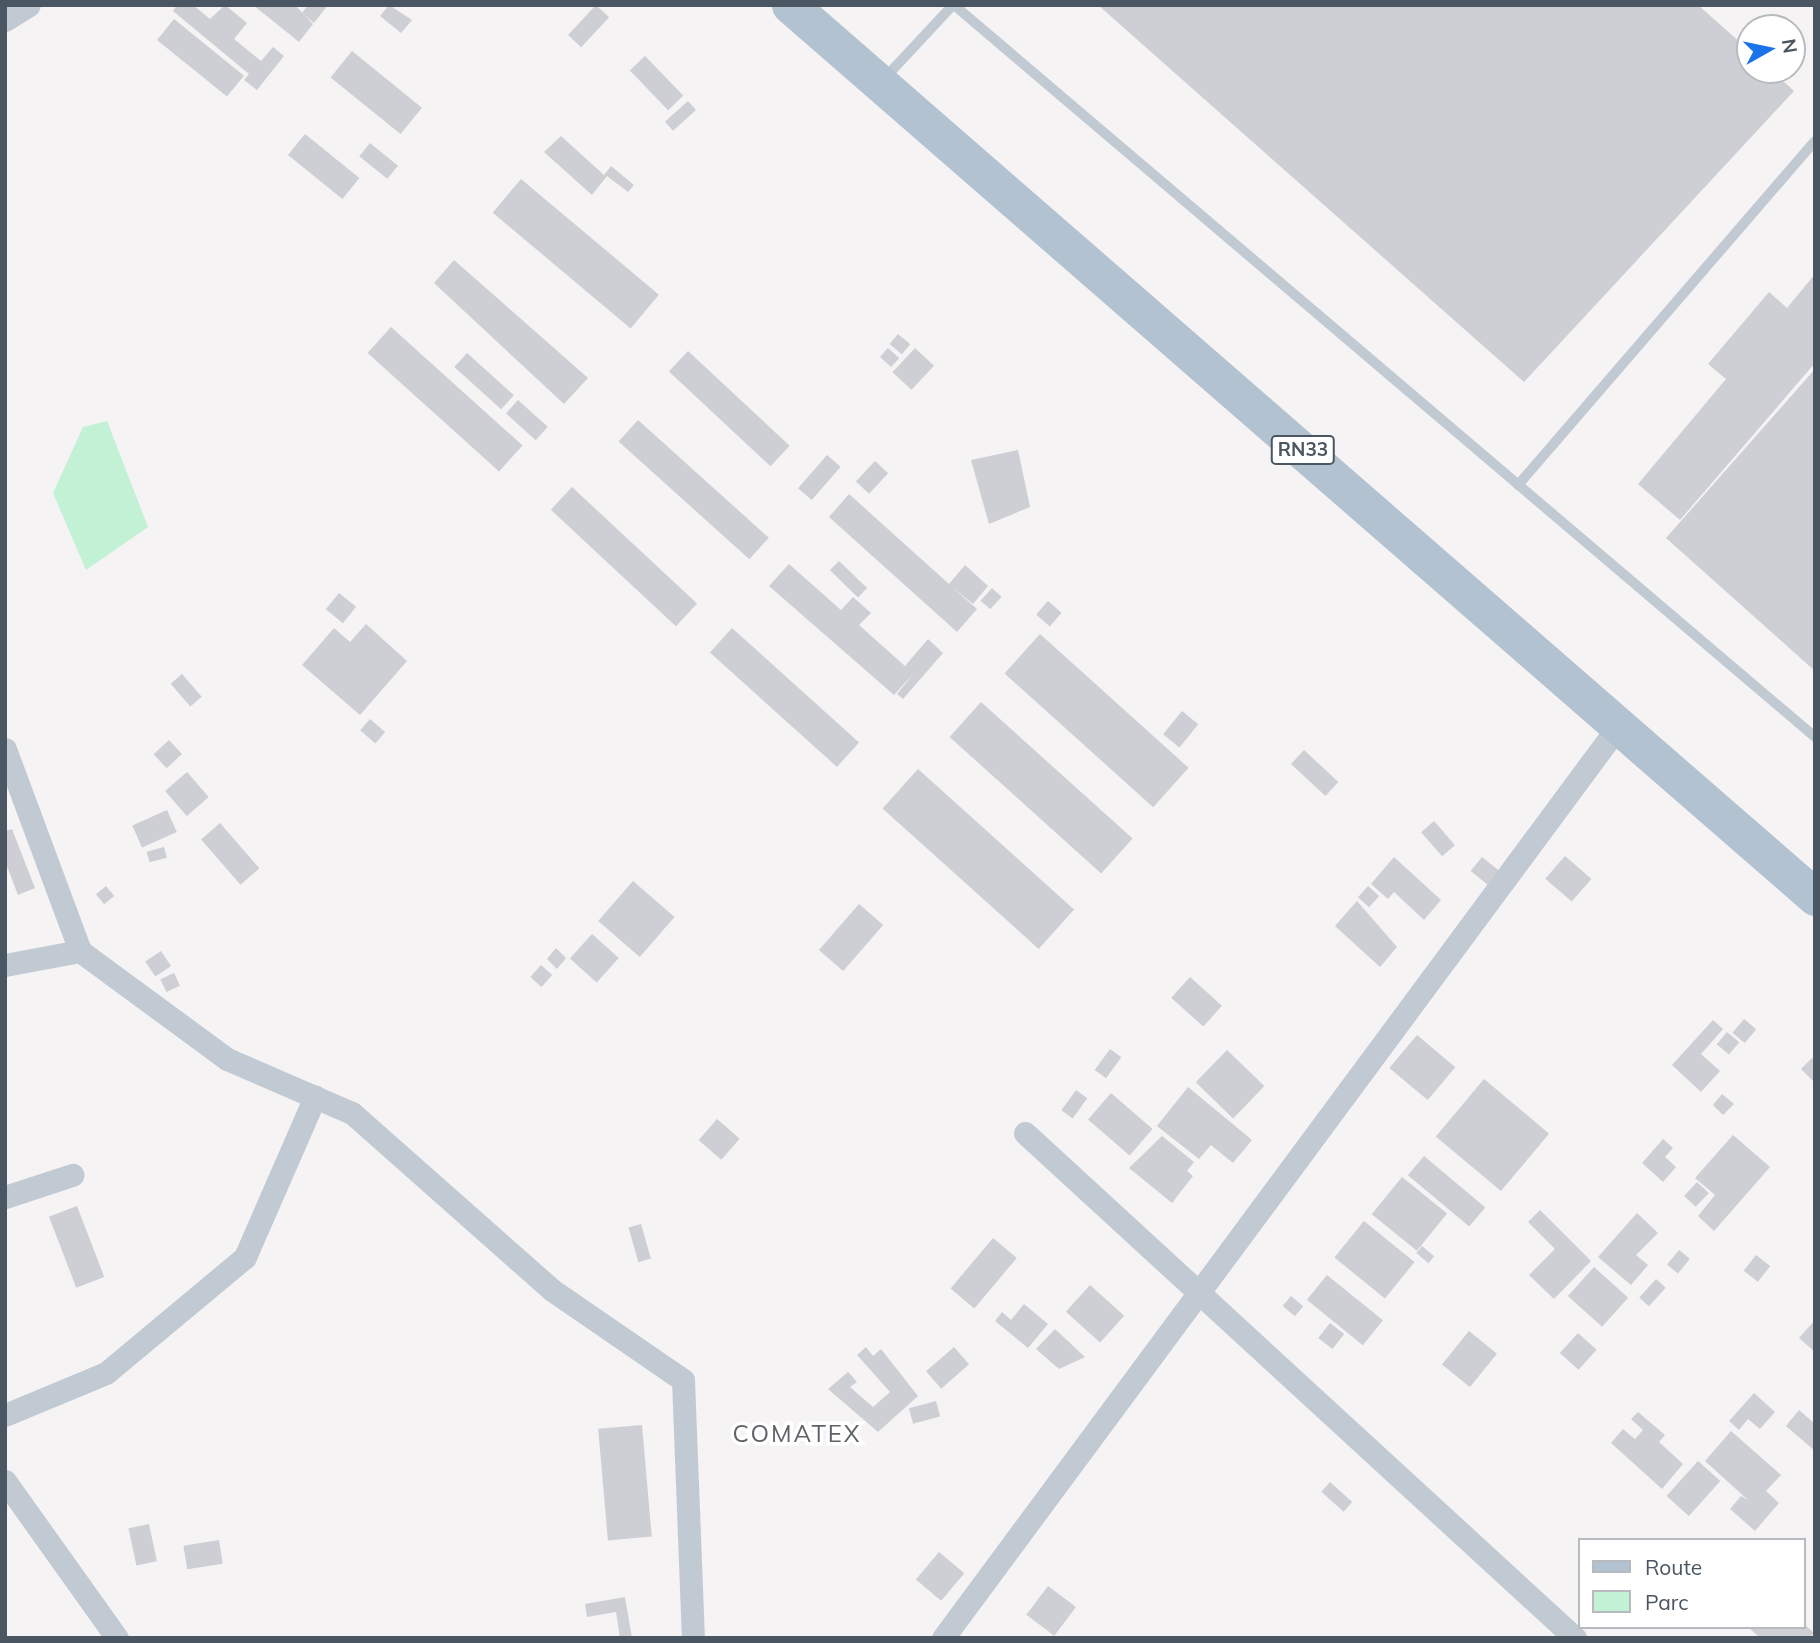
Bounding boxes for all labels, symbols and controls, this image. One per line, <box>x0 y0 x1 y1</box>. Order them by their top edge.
north arrow <box>1736 14 1806 84</box>
text: N <box>1777 37 1803 55</box>
road number: RN33 <box>1270 435 1336 466</box>
district label: COMATEX <box>733 1420 861 1448</box>
legend <box>1578 1538 1806 1629</box>
text: Route <box>1645 1554 1702 1580</box>
text: Parc <box>1645 1589 1689 1615</box>

